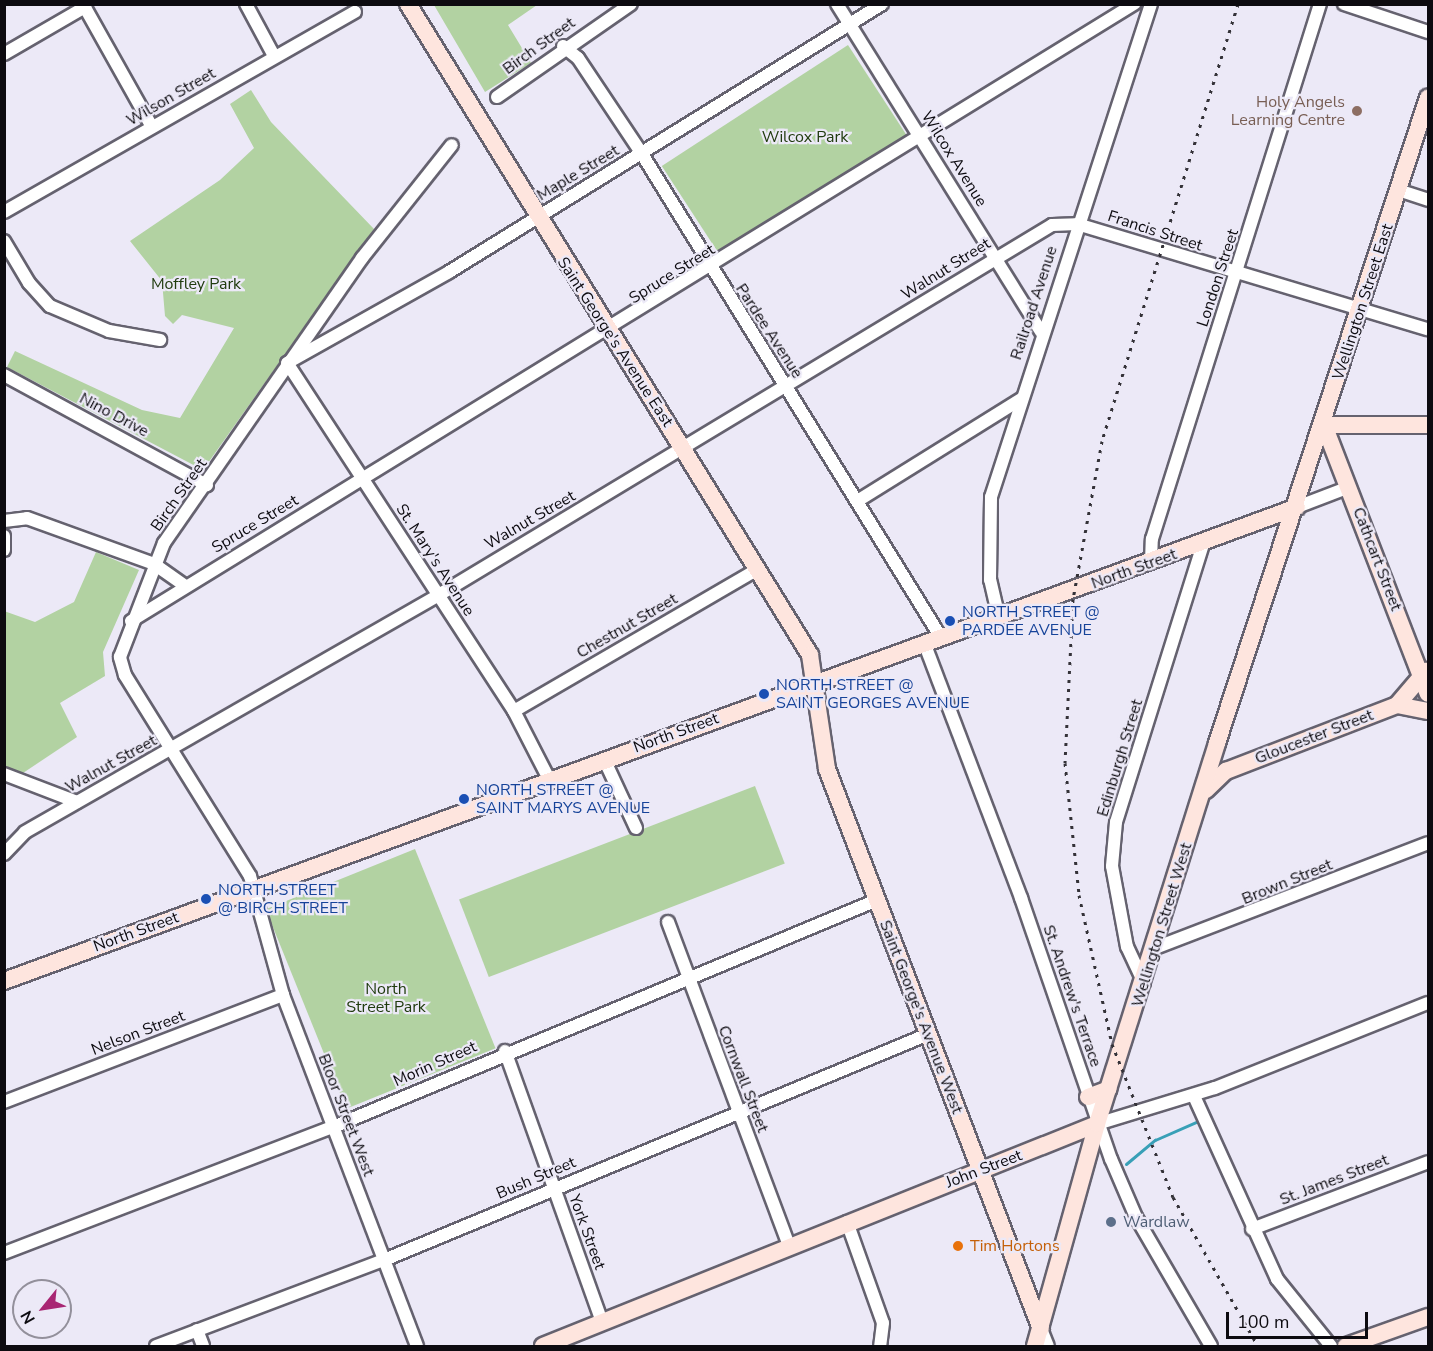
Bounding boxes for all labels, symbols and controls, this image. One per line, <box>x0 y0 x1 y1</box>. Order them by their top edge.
street label: Birch Street <box>499 13 579 79</box>
street label: Wilson Street <box>123 64 219 130</box>
place label: Holy Angels Learning Centre <box>1231 92 1345 130</box>
marker: Holy Angels Learning Centre <box>1350 104 1364 118</box>
street label: Wilcox Avenue <box>917 108 991 210</box>
park label: Wilcox Park <box>762 127 848 147</box>
street label: Maple Street <box>533 141 623 205</box>
street label: Francis Street <box>1105 207 1205 255</box>
street label: Wellington Street East <box>1329 221 1397 383</box>
street label: London Street <box>1193 227 1243 329</box>
street label: Walnut Street <box>898 234 994 304</box>
street label: Spruce Street <box>626 240 718 308</box>
street label: Railroad Avenue <box>1007 244 1061 362</box>
street label: Saint George's Avenue East <box>553 254 677 430</box>
park label: Moffley Park <box>151 274 241 294</box>
street label: Pardee Avenue <box>731 280 807 382</box>
street label: Nino Drive <box>76 389 152 441</box>
street label: Birch Street <box>147 455 211 535</box>
street label: Walnut Street <box>481 486 579 554</box>
street label: Spruce Street <box>208 491 302 557</box>
street label: St. Mary's Avenue <box>392 500 478 620</box>
street label: Cathcart Street <box>1349 505 1405 613</box>
street label: North Street <box>1089 545 1179 593</box>
street label: Chestnut Street <box>573 589 681 663</box>
place label: NORTH STREET @ PARDEE AVENUE <box>962 602 1100 640</box>
marker: NORTH STREET @ PARDEE AVENUE <box>943 614 957 628</box>
place label: NORTH STREET @ SAINT GEORGES AVENUE <box>776 675 970 713</box>
marker: NORTH STREET @ SAINT GEORGES AVENUE <box>757 687 771 701</box>
street label: Edinburgh Street <box>1093 697 1147 819</box>
street label: Gloucester Street <box>1252 706 1376 768</box>
street label: North Street <box>631 709 721 757</box>
street label: Walnut Street <box>62 731 160 797</box>
place label: NORTH STREET @ SAINT MARYS AVENUE <box>476 780 650 818</box>
marker: NORTH STREET @ SAINT MARYS AVENUE <box>457 792 471 806</box>
street label: Wellington Street West <box>1128 841 1196 1009</box>
street label: Brown Street <box>1239 855 1335 909</box>
place label: NORTH STREET @ BIRCH STREET <box>218 880 348 918</box>
marker: NORTH STREET @ BIRCH STREET <box>199 892 213 906</box>
street label: North Street <box>91 908 181 956</box>
street label: Saint George's Avenue West <box>875 918 967 1116</box>
street label: St. Andrew's Terrace <box>1039 923 1105 1069</box>
park label: North Street Park <box>346 979 426 1017</box>
street label: Nelson Street <box>89 1006 187 1060</box>
street label: Cornwall Street <box>714 1023 772 1135</box>
street label: Morin Street <box>391 1037 479 1091</box>
street label: Bloor Street West <box>314 1051 378 1179</box>
street label: John Street <box>943 1146 1025 1192</box>
street label: St. James Street <box>1277 1150 1391 1210</box>
street label: Bush Street <box>493 1153 579 1203</box>
street label: York Street <box>565 1192 609 1272</box>
place label: Wardlaw <box>1123 1212 1190 1232</box>
marker: Wardlaw <box>1104 1215 1118 1229</box>
place label: Tim Hortons <box>970 1236 1060 1256</box>
marker: Tim Hortons <box>951 1239 965 1253</box>
north arrow <box>12 1279 72 1339</box>
scale bar <box>1229 1300 1372 1338</box>
text: N <box>16 1306 41 1328</box>
text: 100 m <box>1237 1310 1289 1334</box>

